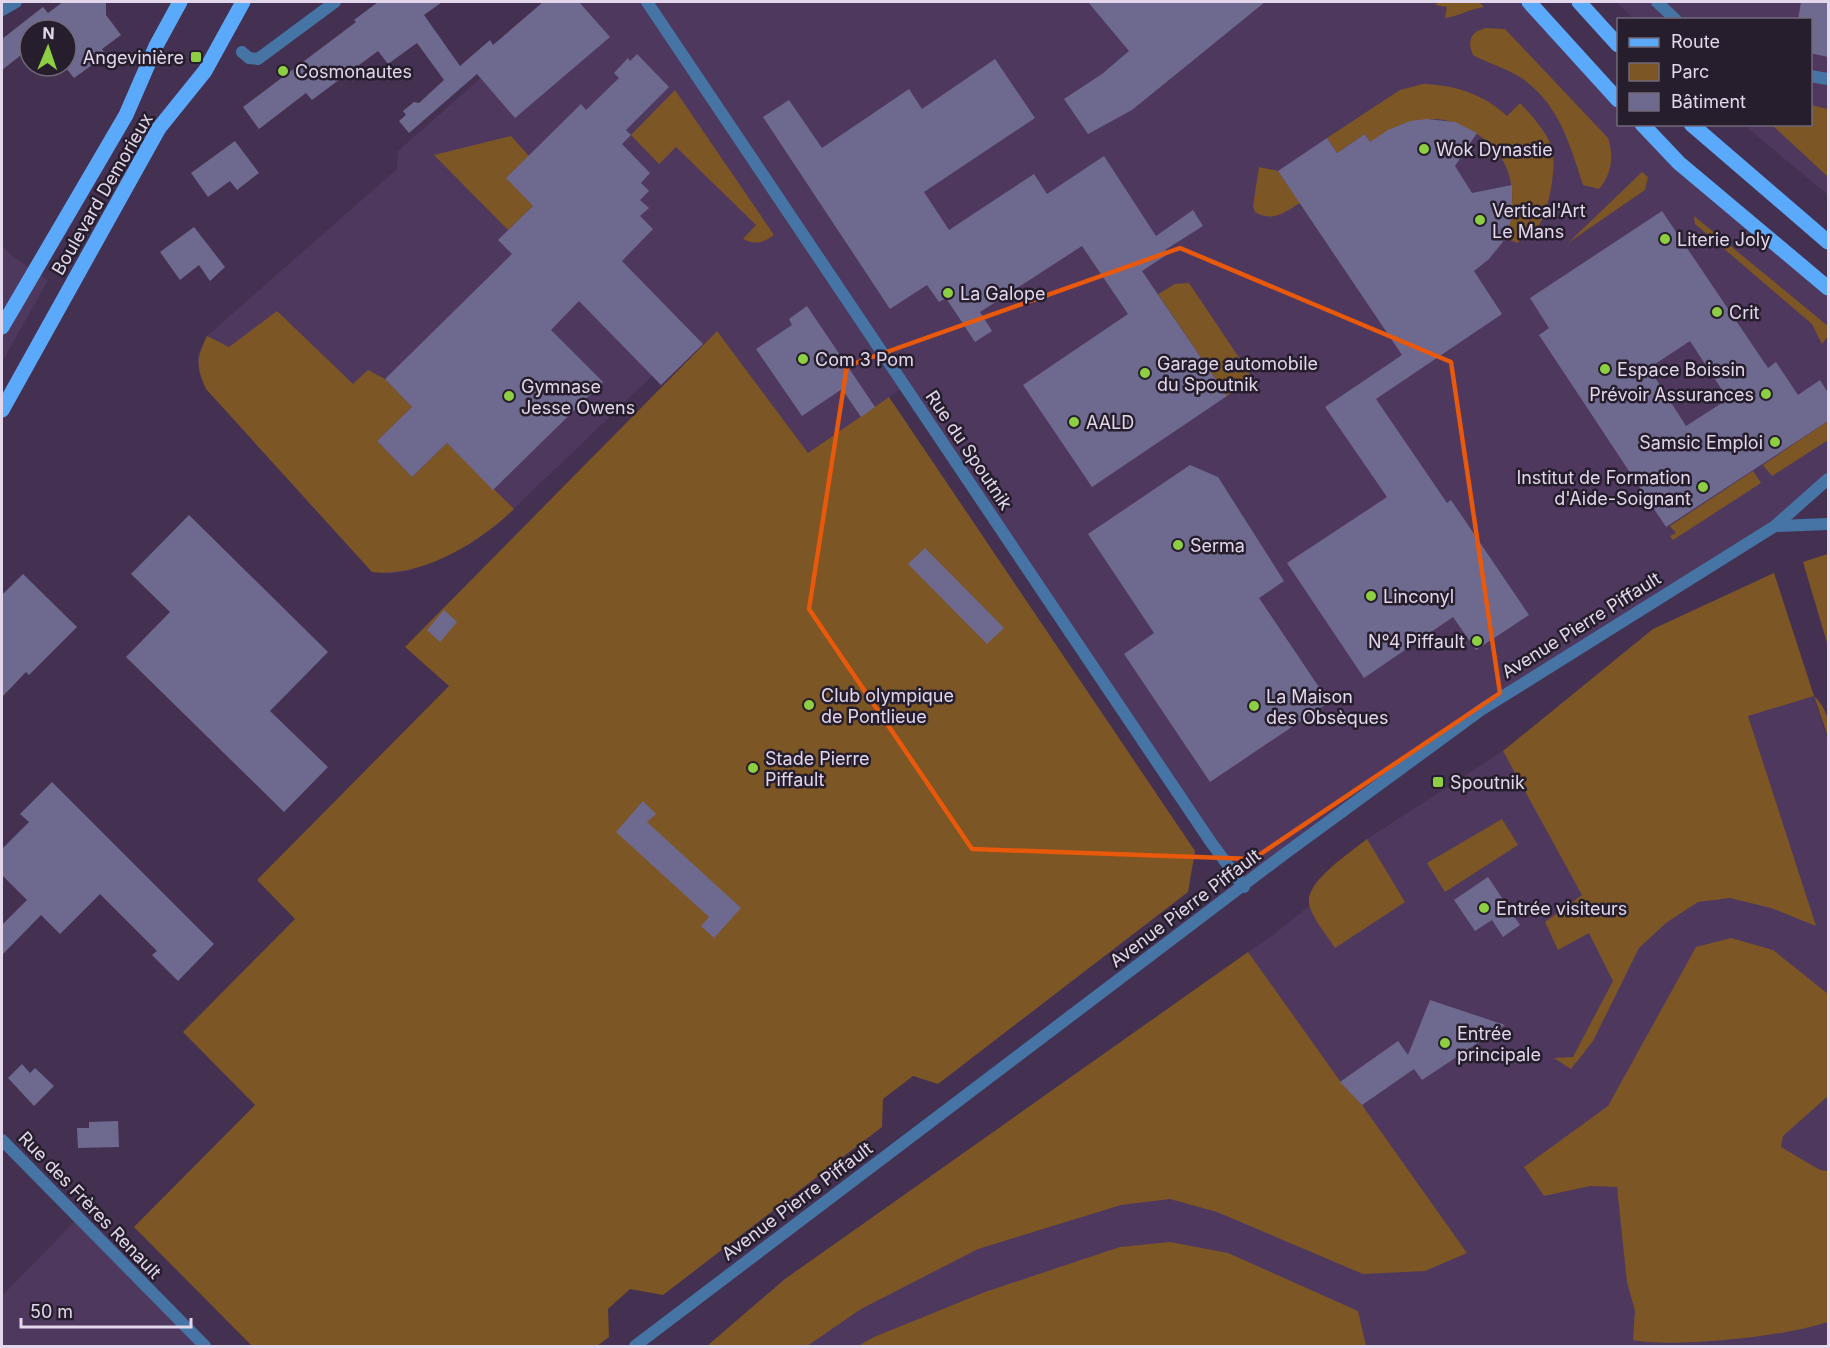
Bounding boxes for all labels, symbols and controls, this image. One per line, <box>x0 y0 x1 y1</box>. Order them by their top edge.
north arrow <box>18 18 78 78</box>
legend <box>1617 18 1812 126</box>
text: N <box>42 23 55 43</box>
text: Route <box>1671 31 1720 52</box>
place label: Angevinière <box>83 47 184 68</box>
marker: Angevinière <box>189 50 203 64</box>
place label: Cosmonautes <box>295 61 412 82</box>
text: Parc <box>1671 61 1709 82</box>
marker: Cosmonautes <box>276 64 290 78</box>
text: Bâtiment <box>1671 91 1746 112</box>
street label: Boulevard Demorieux <box>47 109 157 278</box>
place label: Wok Dynastie <box>1436 139 1553 160</box>
marker: Wok Dynastie <box>1417 142 1431 156</box>
place label: Vertical'Art Le Mans <box>1492 200 1586 242</box>
marker: Vertical'Art Le Mans <box>1473 213 1487 227</box>
place label: Literie Joly <box>1677 229 1770 250</box>
marker: Literie Joly <box>1658 232 1672 246</box>
place label: La Galope <box>960 283 1046 304</box>
marker: La Galope <box>941 286 955 300</box>
place label: Crit <box>1729 302 1760 323</box>
marker: Crit <box>1710 305 1724 319</box>
place label: Com 3 Pom <box>815 349 914 370</box>
marker: Com 3 Pom <box>796 352 810 366</box>
place label: Garage automobile du Spoutnik <box>1157 353 1318 395</box>
place label: Espace Boissin <box>1617 359 1745 380</box>
marker: Espace Boissin <box>1598 362 1612 376</box>
marker: Garage automobile du Spoutnik <box>1138 366 1152 380</box>
place label: Gymnase Jesse Owens <box>521 376 635 418</box>
place label: Prévoir Assurances <box>1589 384 1754 405</box>
street label: Rue du Spoutnik <box>921 386 1017 514</box>
marker: Prévoir Assurances <box>1759 387 1773 401</box>
marker: Gymnase Jesse Owens <box>502 389 516 403</box>
place label: AALD <box>1086 412 1134 433</box>
marker: AALD <box>1067 415 1081 429</box>
place label: Samsic Emploi <box>1639 432 1763 453</box>
marker: Samsic Emploi <box>1768 435 1782 449</box>
place label: Institut de Formation d'Aide-Soignant <box>1516 467 1691 509</box>
marker: Institut de Formation d'Aide-Soignant <box>1696 480 1710 494</box>
place label: Serma <box>1190 535 1245 556</box>
marker: Serma <box>1171 538 1185 552</box>
street label: Avenue Pierre Piffault <box>1498 568 1664 682</box>
place label: Linconyl <box>1383 586 1454 607</box>
marker: Linconyl <box>1364 589 1378 603</box>
place label: N°4 Piffault <box>1368 631 1465 652</box>
marker: N°4 Piffault <box>1470 634 1484 648</box>
place label: Club olympique de Pontlieue <box>821 685 954 727</box>
place label: La Maison des Obsèques <box>1266 686 1389 728</box>
marker: Club olympique de Pontlieue <box>802 698 816 712</box>
marker: La Maison des Obsèques <box>1247 699 1261 713</box>
place label: Stade Pierre Piffault <box>765 748 870 790</box>
marker: Stade Pierre Piffault <box>746 761 760 775</box>
place label: Spoutnik <box>1450 772 1525 793</box>
marker: Spoutnik <box>1431 775 1445 789</box>
street label: Avenue Pierre Piffault <box>1106 844 1265 972</box>
place label: Entrée visiteurs <box>1496 898 1627 919</box>
marker: Entrée visiteurs <box>1477 901 1491 915</box>
place label: Entrée principale <box>1457 1023 1541 1065</box>
marker: Entrée principale <box>1438 1036 1452 1050</box>
street label: Rue des Frères Renault <box>14 1127 166 1283</box>
street label: Avenue Pierre Piffault <box>718 1137 877 1265</box>
scale bar <box>21 1291 190 1329</box>
text: 50 m <box>30 1301 73 1322</box>

